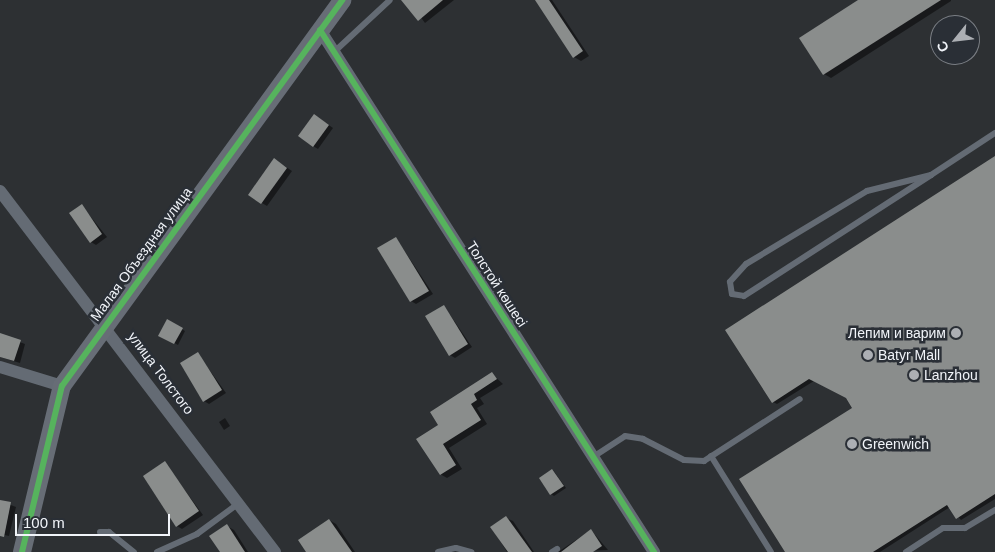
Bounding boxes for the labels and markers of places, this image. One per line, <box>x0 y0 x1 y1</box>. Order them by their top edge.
place label: Лепим и варим <box>848 325 946 341</box>
marker: Лепим и варим <box>950 327 962 339</box>
place label: Batyr Mall <box>878 347 940 363</box>
marker: Batyr Mall <box>862 349 874 361</box>
place label: Lanzhou <box>924 367 978 383</box>
marker: Lanzhou <box>908 369 920 381</box>
place label: Greenwich <box>862 436 929 452</box>
marker: Greenwich <box>846 438 858 450</box>

